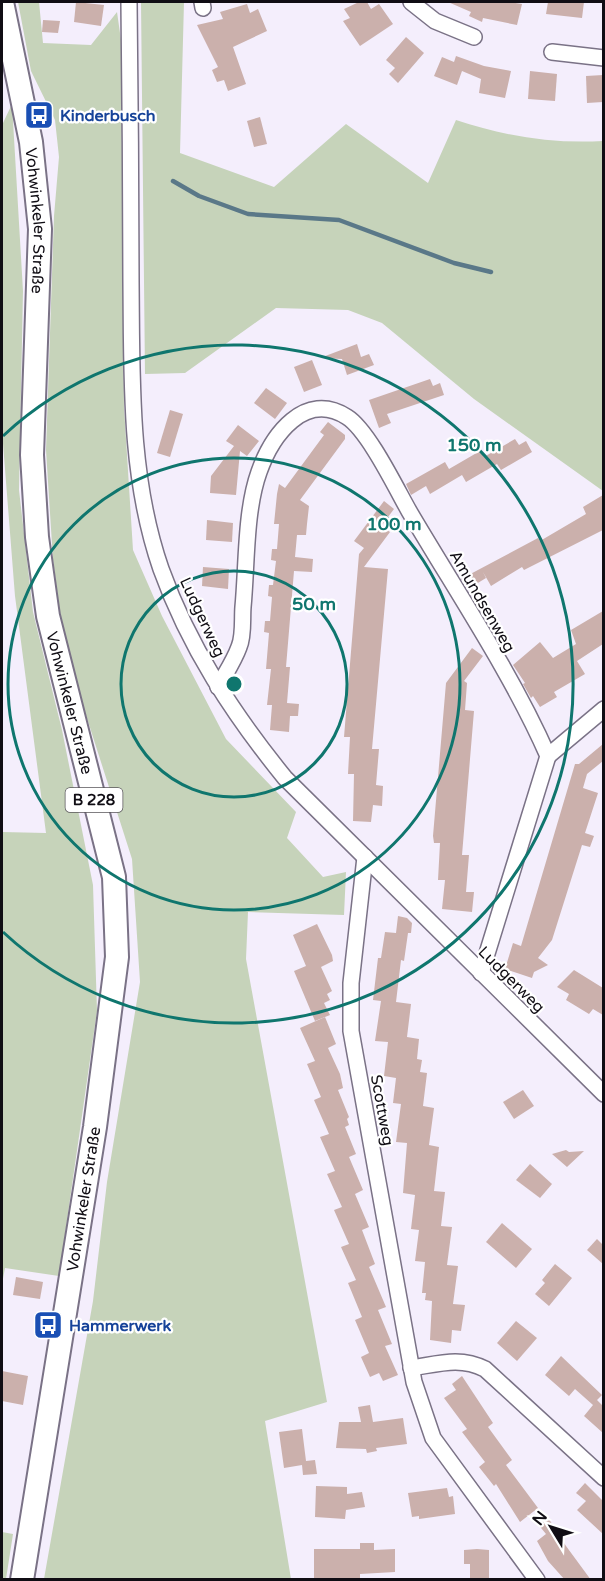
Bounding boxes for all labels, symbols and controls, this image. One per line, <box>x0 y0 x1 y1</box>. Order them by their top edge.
bus stop icon: Kinderbusch <box>23 99 55 131</box>
place label: Kinderbusch <box>60 106 156 126</box>
street label: Vohwinkeler Straße <box>21 147 49 294</box>
text: 150 m <box>446 434 502 456</box>
text: 100 m <box>366 513 422 535</box>
street label: Amundsenweg <box>445 547 519 656</box>
street label: Ludgerweg <box>175 574 229 661</box>
text: 50 m <box>292 593 336 615</box>
street label: Vohwinkeler Straße <box>41 630 97 777</box>
centre of rings <box>224 674 244 694</box>
road number: B 228 <box>66 788 122 812</box>
street label: Ludgerweg <box>474 942 549 1017</box>
street label: Scottweg <box>366 1073 398 1147</box>
street label: Vohwinkeler Straße <box>63 1125 105 1273</box>
bus stop icon: Hammerwerk <box>32 1309 64 1341</box>
place label: Hammerwerk <box>69 1316 171 1336</box>
north arrow <box>521 1497 581 1557</box>
text: N <box>528 1507 552 1530</box>

